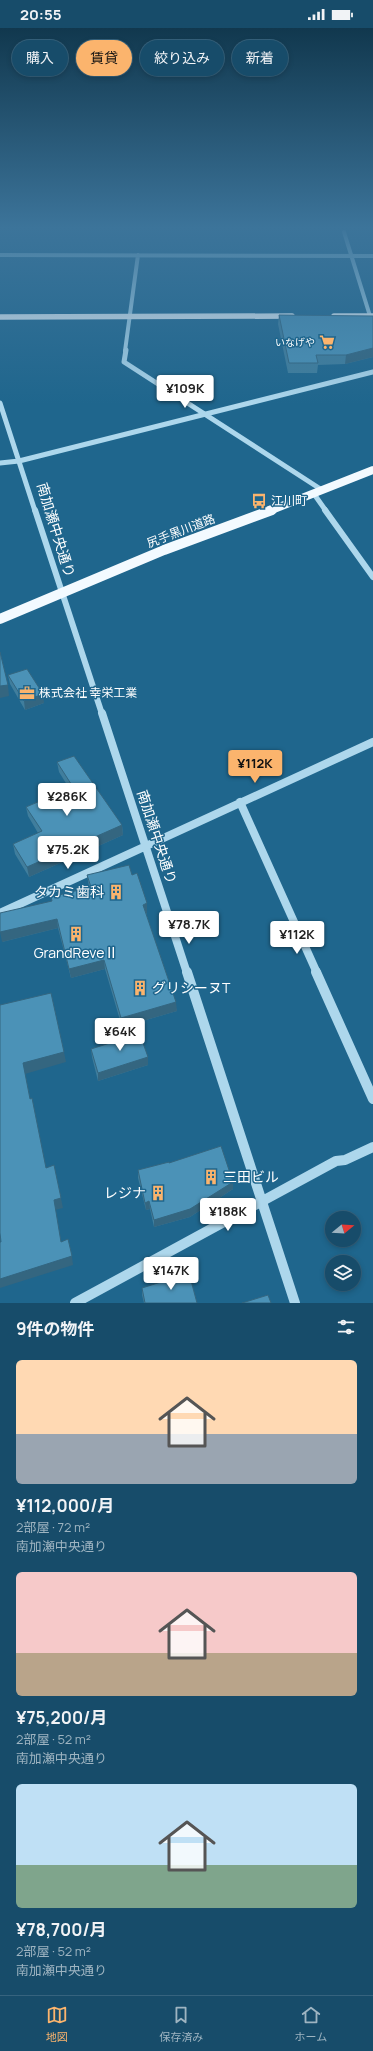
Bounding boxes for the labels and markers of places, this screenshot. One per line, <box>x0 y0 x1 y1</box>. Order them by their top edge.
supermarket icon: いなげや <box>318 333 336 351</box>
place label: いなげや <box>275 335 315 349</box>
pin: ¥109K <box>157 375 213 409</box>
bus stop icon: 江川町 <box>250 492 268 510</box>
place label: 江川町 <box>271 492 307 509</box>
office icon: 株式会社 幸栄工業 <box>18 684 36 702</box>
place label: 株式会社 幸栄工業 <box>39 684 137 701</box>
pin: ¥112K <box>227 750 283 784</box>
pin: ¥286K <box>39 783 95 817</box>
pin: ¥75.2K <box>35 836 101 870</box>
place label: タカミ歯科 <box>34 882 104 901</box>
building icon: タカミ歯科 <box>107 883 125 901</box>
pin: ¥78.7K <box>156 911 222 945</box>
pin: ¥112K <box>269 921 325 955</box>
building icon: GrandReveⅡ <box>67 925 85 943</box>
place label: GrandReveⅡ <box>34 943 118 962</box>
place label: グリシーヌT <box>152 978 231 997</box>
building icon: グリシーヌT <box>131 979 149 997</box>
pin: ¥64K <box>96 1018 144 1052</box>
place label: 三田ビル <box>223 1167 279 1186</box>
building icon: 三田ビル <box>202 1168 220 1186</box>
place label: レジナ <box>104 1183 146 1202</box>
building icon: レジナ <box>149 1184 167 1202</box>
pin: ¥188K <box>200 1198 256 1232</box>
pin: ¥147K <box>143 1257 199 1291</box>

